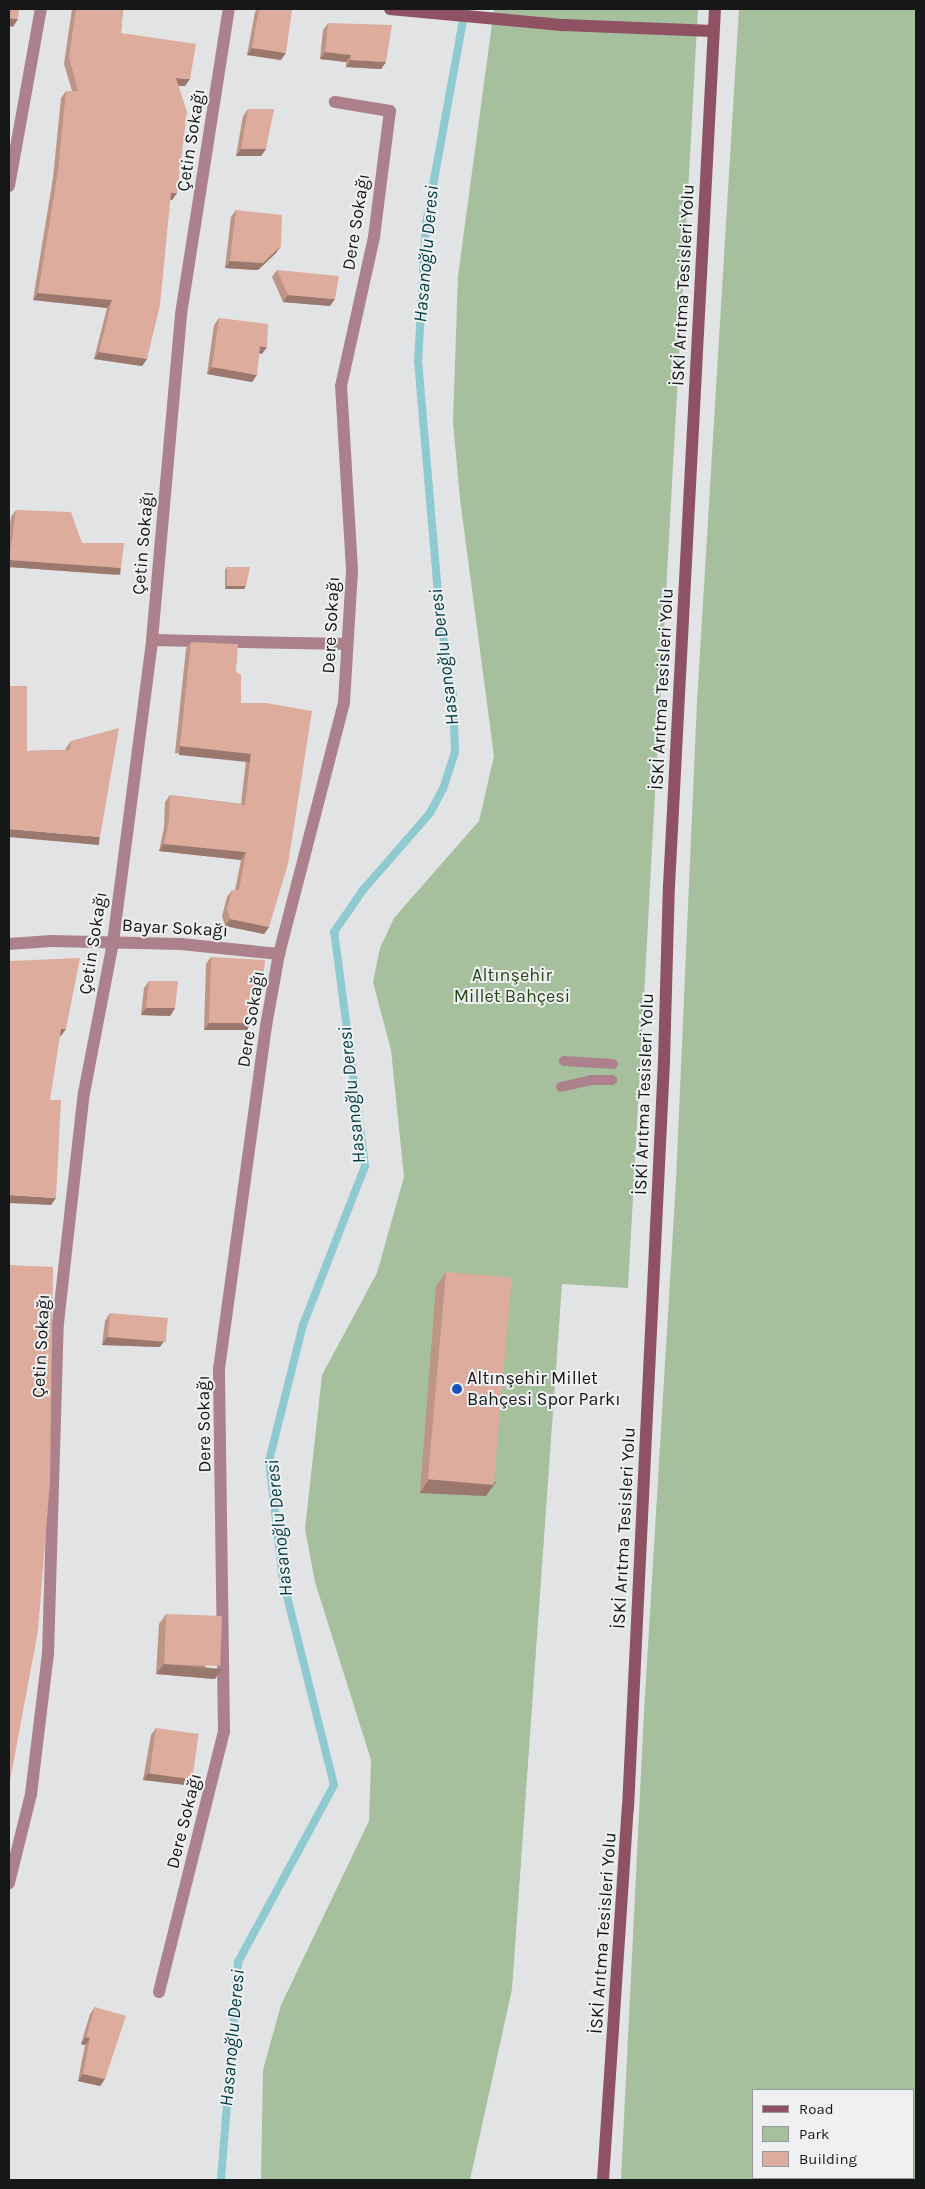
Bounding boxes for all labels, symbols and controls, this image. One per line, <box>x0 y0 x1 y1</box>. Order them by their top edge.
street label: Çetin Sokağı <box>172 87 210 193</box>
street label: Dere Sokağı <box>338 172 374 272</box>
street label: İSKİ Arıtma Tesisleri Yolu <box>667 183 699 387</box>
water label: Hasanoğlu Deresi <box>410 184 444 324</box>
street label: Çetin Sokağı <box>128 490 158 596</box>
street label: Dere Sokağı <box>318 576 344 674</box>
water label: Hasanoğlu Deresi <box>425 587 465 727</box>
street label: İSKİ Arıtma Tesisleri Yolu <box>646 587 678 791</box>
street label: Çetin Sokağı <box>74 890 112 996</box>
street label: Bayar Sokağı <box>121 914 229 942</box>
park label: Altınşehir Millet Bahçesi <box>454 965 570 1008</box>
street label: Dere Sokağı <box>233 969 269 1069</box>
street label: İSKİ Arıtma Tesisleri Yolu <box>630 993 658 1195</box>
water label: Hasanoğlu Deresi <box>334 1025 372 1165</box>
street label: Çetin Sokağı <box>27 1294 55 1398</box>
place label: Altınşehir Millet Bahçesi Spor Parkı <box>467 1368 620 1410</box>
street label: Dere Sokağı <box>192 1375 216 1473</box>
marker: Altınşehir Millet Bahçesi Spor Parkı <box>451 1383 463 1395</box>
street label: İSKİ Arıtma Tesisleri Yolu <box>608 1426 640 1630</box>
water label: Hasanoğlu Deresi <box>261 1458 299 1598</box>
street label: Dere Sokağı <box>162 1771 206 1871</box>
street label: İSKİ Arıtma Tesisleri Yolu <box>585 1831 621 2035</box>
water label: Hasanoğlu Deresi <box>216 1968 250 2108</box>
legend <box>752 2089 915 2179</box>
text: Road <box>799 2100 834 2118</box>
text: Park <box>799 2125 829 2143</box>
text: Building <box>799 2150 857 2168</box>

